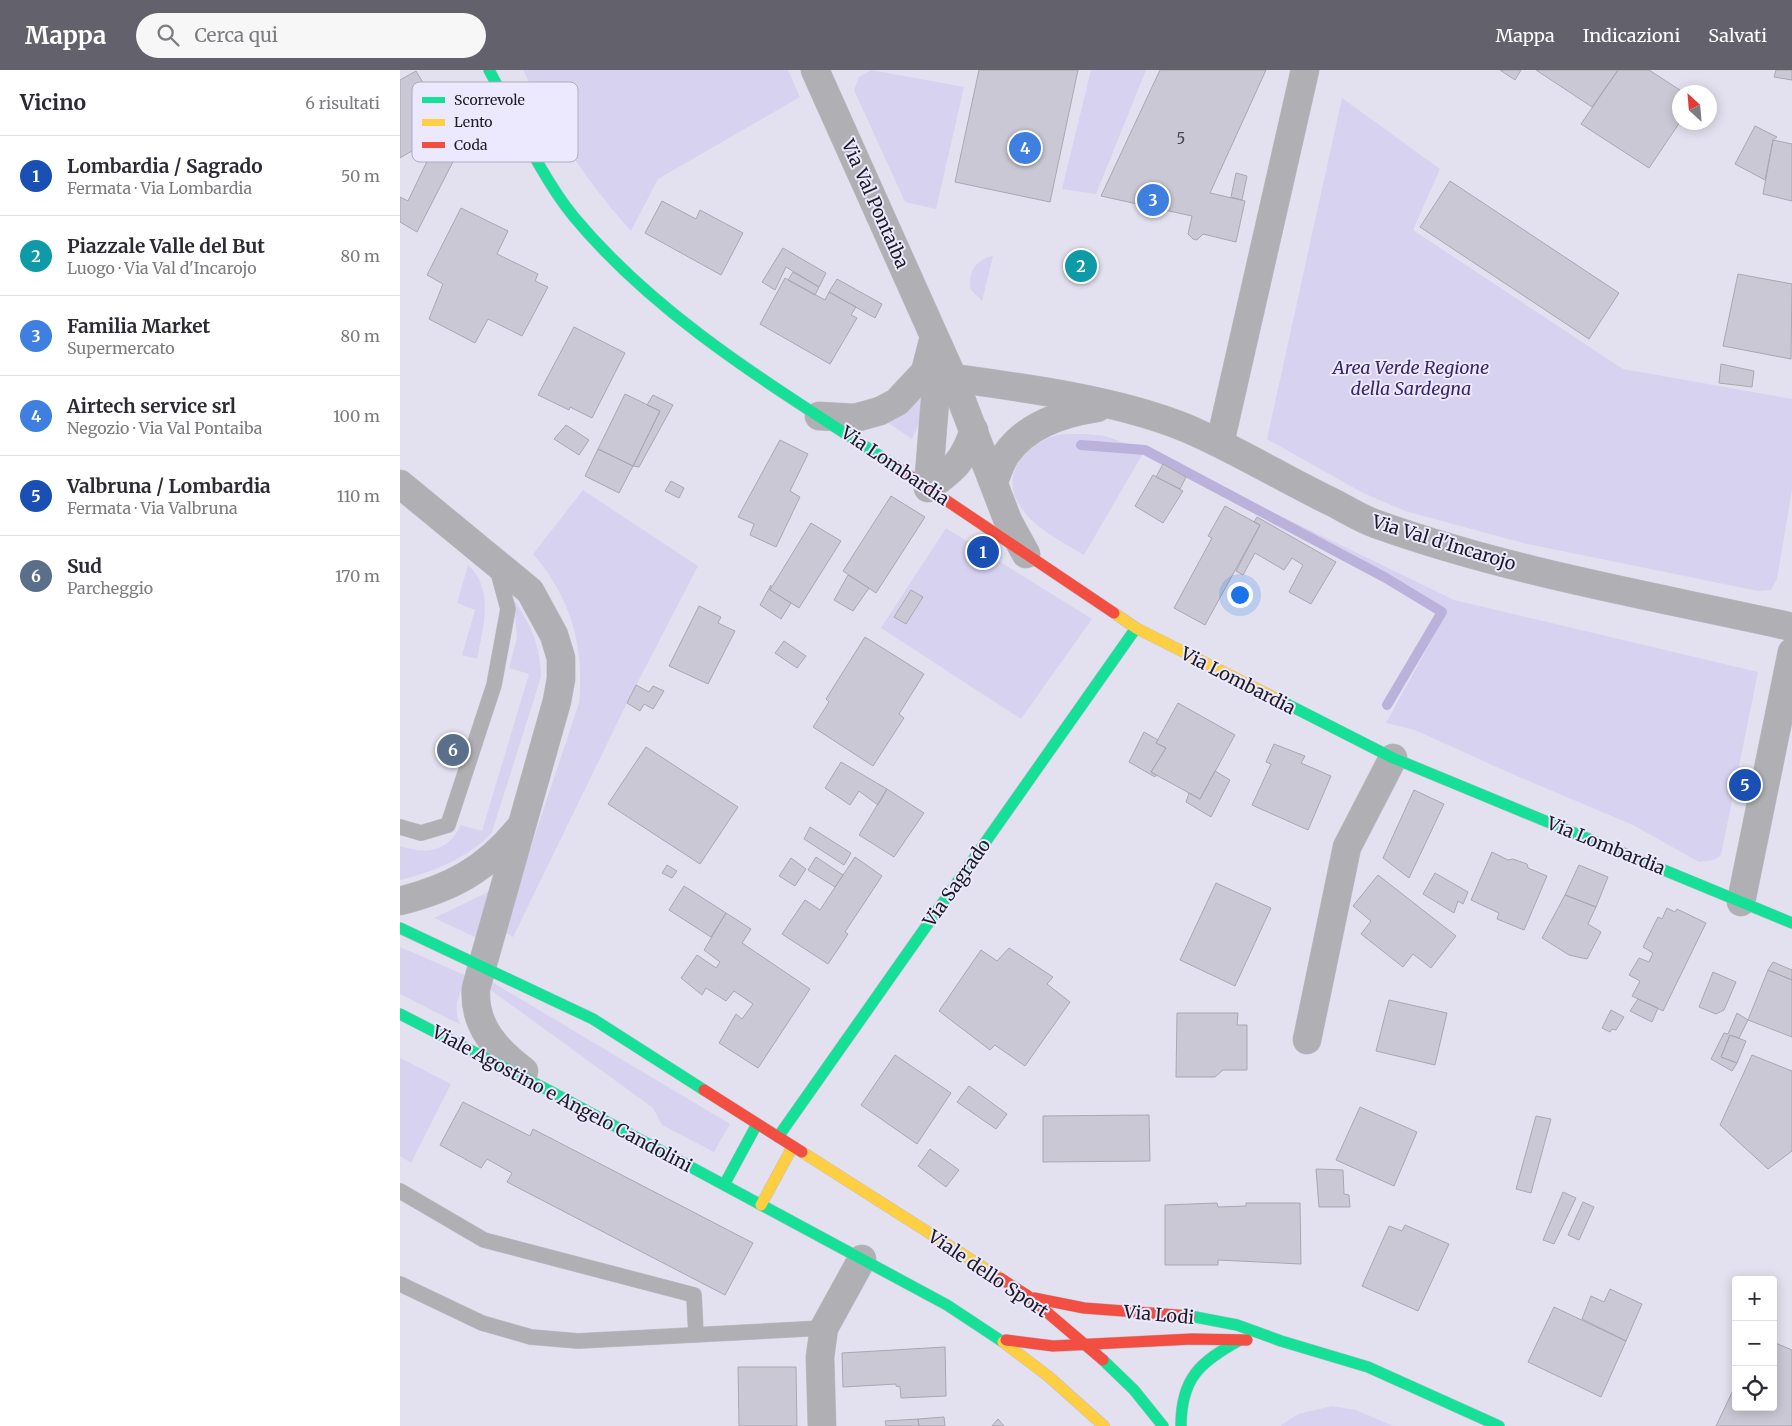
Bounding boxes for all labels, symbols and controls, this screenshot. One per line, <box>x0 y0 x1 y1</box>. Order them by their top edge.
search box <box>136 13 486 58</box>
text: Mappa <box>25 20 106 51</box>
icon: search <box>154 21 182 49</box>
text: Cerca qui <box>194 23 278 47</box>
text: Mappa <box>1495 24 1555 47</box>
text: Indicazioni <box>1583 24 1680 47</box>
text: Salvati <box>1708 24 1767 47</box>
legend <box>412 82 578 162</box>
north arrow <box>1672 85 1717 130</box>
text: Vicino <box>20 89 86 116</box>
text: Scorrevole <box>454 91 525 109</box>
text: 6 risultati <box>305 93 380 113</box>
text: Lento <box>454 113 493 131</box>
pin: 4 <box>1009 129 1041 167</box>
house number: 5 <box>1177 129 1185 148</box>
street label: Via Val Pontaiba <box>836 135 914 272</box>
text: Coda <box>454 136 488 154</box>
text: Lombardia / Sagrado <box>67 154 263 178</box>
text: 1 <box>32 166 40 186</box>
text: 50 m <box>341 166 380 186</box>
text: Fermata · Via Lombardia <box>67 178 252 198</box>
pin: 3 <box>1137 181 1169 219</box>
text: Piazzale Valle del But <box>67 234 265 258</box>
text: 2 <box>31 246 41 266</box>
text: 80 m <box>341 246 380 266</box>
pin: 2 <box>1065 247 1097 285</box>
text: Luogo · Via Val d'Incarojo <box>67 258 257 278</box>
text: Familia Market <box>67 314 210 338</box>
text: 3 <box>31 326 41 346</box>
text: 80 m <box>341 326 380 346</box>
text: Supermercato <box>67 338 175 358</box>
park label: Area Verde Regione della Sardegna <box>1331 356 1489 400</box>
text: Airtech service srl <box>67 394 236 418</box>
text: 4 <box>31 406 41 426</box>
text: 100 m <box>333 406 380 426</box>
text: Negozio · Via Val Pontaiba <box>67 418 262 438</box>
street label: Via Lombardia <box>836 420 954 510</box>
text: Valbruna / Lombardia <box>67 474 271 498</box>
text: 5 <box>31 486 41 506</box>
text: 110 m <box>337 486 380 506</box>
text: Fermata · Via Valbruna <box>67 498 238 518</box>
street label: Via Val d'Incarojo <box>1369 509 1519 575</box>
pin: 1 <box>967 533 999 571</box>
text: Sud <box>67 554 102 578</box>
text: 6 <box>31 566 41 586</box>
text: 170 m <box>335 566 380 586</box>
text: Parcheggio <box>67 578 153 598</box>
your location <box>1227 582 1253 608</box>
street label: Via Lombardia <box>1176 641 1300 719</box>
pin: 6 <box>437 731 469 769</box>
pin: 5 <box>1729 766 1761 804</box>
street label: Via Lombardia <box>1543 811 1669 880</box>
street label: Via Sagrado <box>917 834 995 932</box>
street label: Viale Agostino e Angelo Candolini <box>427 1020 696 1177</box>
street label: Viale dello Sport <box>923 1224 1053 1322</box>
map controls <box>1732 1276 1777 1411</box>
button: + <box>1732 1276 1777 1321</box>
street label: Via Lodi <box>1122 1300 1195 1329</box>
button: − <box>1732 1321 1777 1366</box>
button: locate <box>1732 1366 1777 1411</box>

